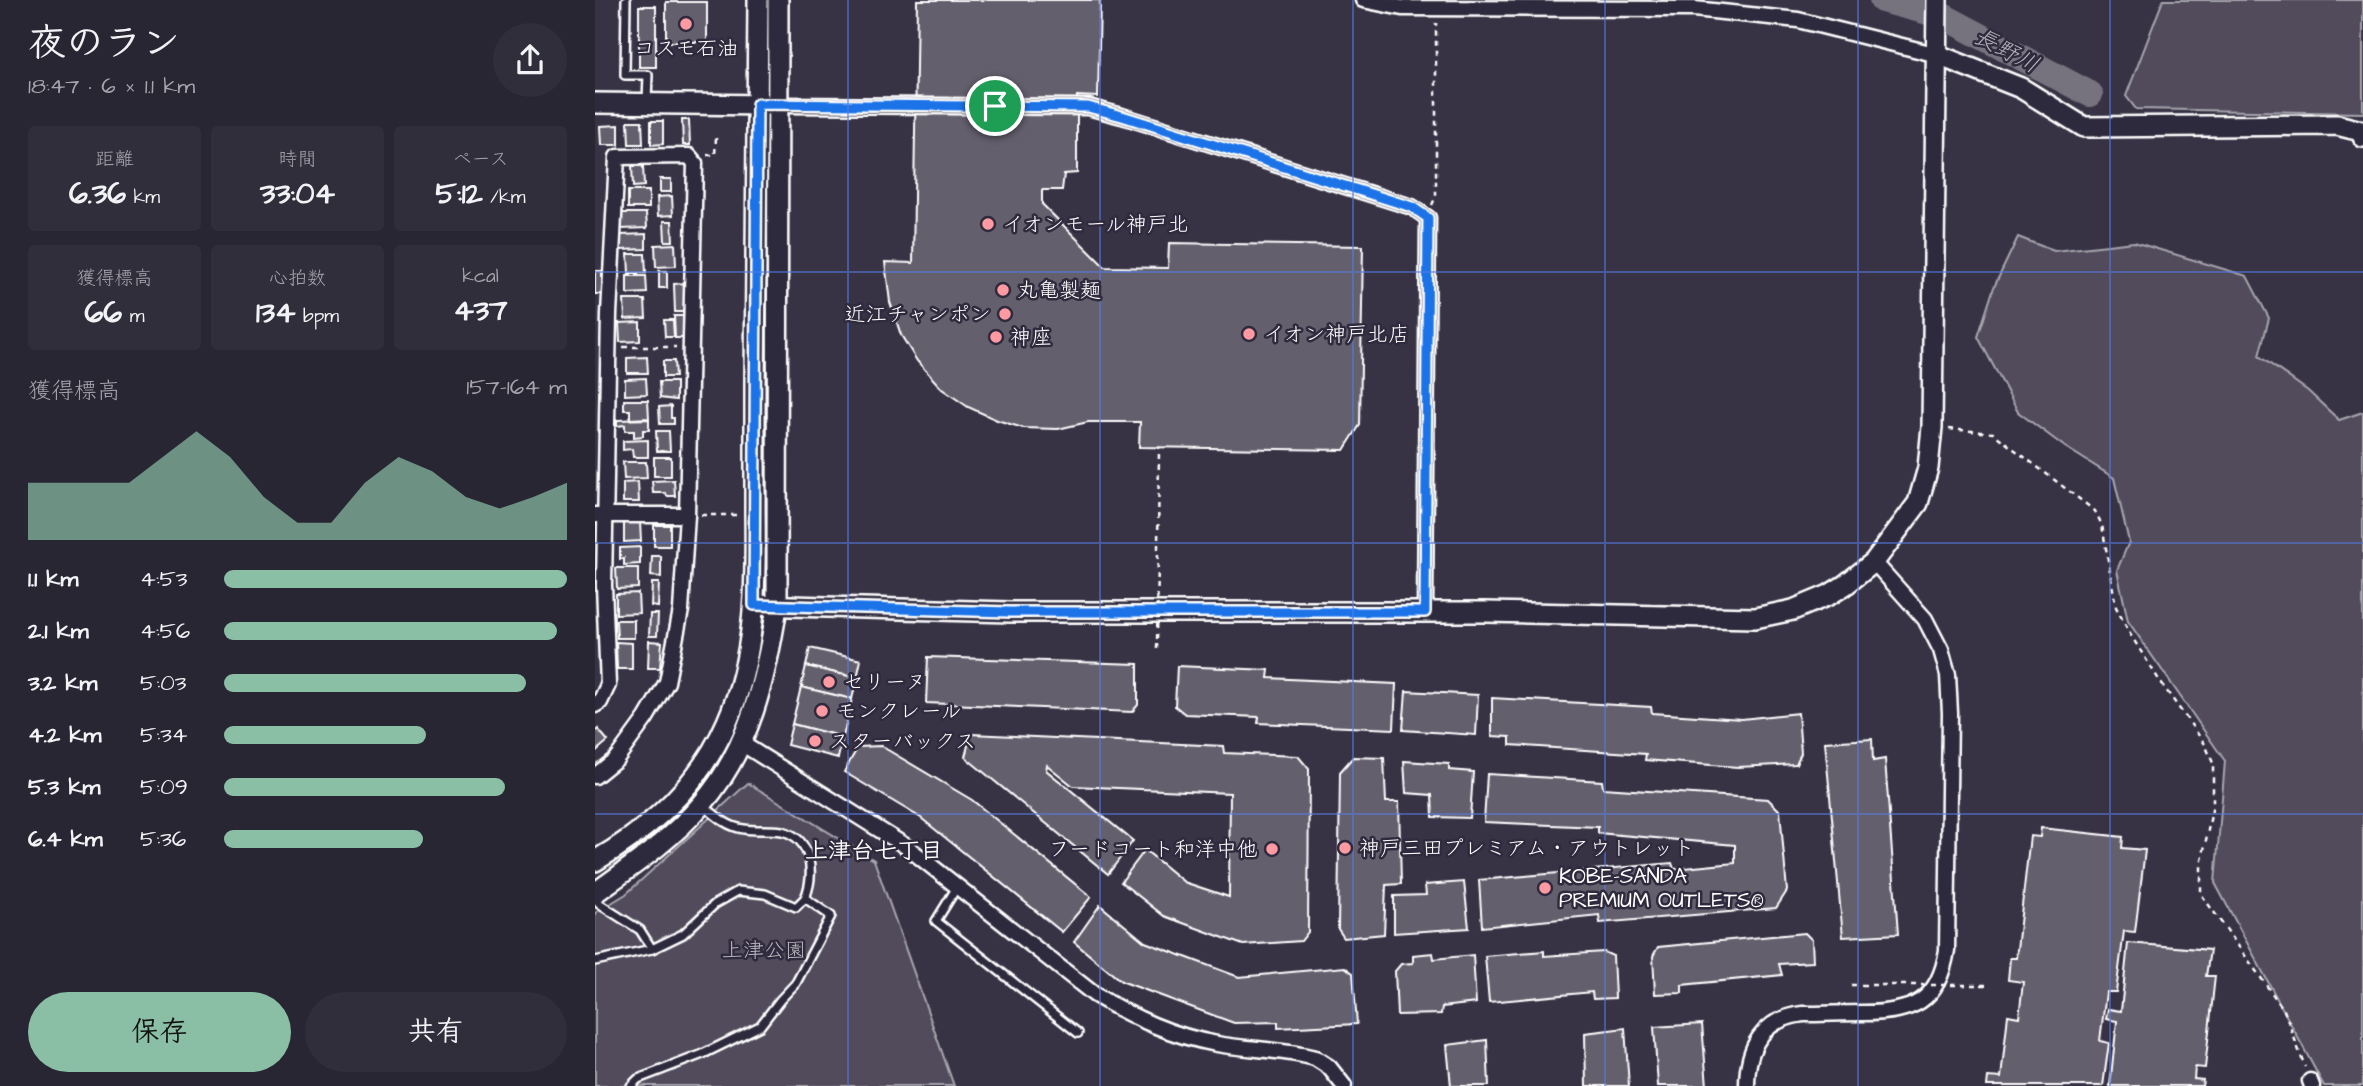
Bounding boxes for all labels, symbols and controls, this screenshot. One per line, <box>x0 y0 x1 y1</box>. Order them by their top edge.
marker: コスモ石油 <box>678 16 694 32</box>
text: 夜のラン <box>28 18 180 70</box>
water label: 長野川 <box>1969 21 2045 81</box>
button: share <box>493 23 567 97</box>
place label: コスモ石油 <box>634 34 738 63</box>
text: 18:47 · 6 × 1.1 km <box>28 70 195 102</box>
pin <box>965 76 1025 136</box>
icon: arrive <box>976 87 1014 125</box>
text: 距離 <box>95 146 134 173</box>
text: 時間 <box>278 146 317 173</box>
text: ペース <box>453 146 508 173</box>
text: 6.36 <box>69 173 126 215</box>
text: 33:04 <box>260 173 335 215</box>
text: 5:12 <box>436 173 483 215</box>
text: km <box>126 184 160 211</box>
text: /km <box>483 184 525 211</box>
place label: イオンモール神戸北 <box>1002 210 1189 239</box>
marker: イオンモール神戸北 <box>980 216 996 232</box>
text: kcal <box>462 263 499 290</box>
text: 獲得標高 <box>76 265 153 292</box>
text: 心拍数 <box>269 265 326 292</box>
place label: 丸亀製麺 <box>1017 276 1101 305</box>
marker: 丸亀製麺 <box>995 282 1011 298</box>
text: 437 <box>453 290 508 332</box>
text: 66 <box>84 292 122 334</box>
text: 134 <box>256 292 295 334</box>
place label: 近江チャンポン <box>844 300 991 329</box>
text: m <box>122 303 145 330</box>
text: bpm <box>295 303 339 330</box>
marker: 近江チャンポン <box>997 306 1013 322</box>
place label: イオン神戸北店 <box>1263 320 1409 349</box>
place label: 神座 <box>1010 323 1052 352</box>
marker: イオン神戸北店 <box>1241 326 1257 342</box>
marker: 神座 <box>988 329 1004 345</box>
text: 157–164 m <box>466 371 567 403</box>
text: 獲得標高 <box>28 375 120 407</box>
text: 1.1 km <box>28 563 78 595</box>
text: 4:53 <box>140 563 187 595</box>
text: 2.1 km <box>28 615 89 647</box>
text: 4:56 <box>140 615 190 647</box>
text: 3.2 km <box>28 667 97 699</box>
text: 5:03 <box>140 667 186 699</box>
place label: セリーヌ <box>843 668 926 697</box>
marker: セリーヌ <box>821 674 837 690</box>
place label: モンクレール <box>836 697 962 726</box>
marker: モンクレール <box>814 703 830 719</box>
text: 4.2 km <box>28 719 101 751</box>
text: 5:34 <box>140 719 187 751</box>
place label: スターバックス <box>829 727 976 756</box>
marker: スターバックス <box>807 733 823 749</box>
text: 5.3 km <box>28 771 100 803</box>
text: 5:09 <box>140 771 188 803</box>
text: 6.4 km <box>28 823 103 855</box>
text: 5:36 <box>140 823 186 855</box>
place label: 神戸三田プレミアム・アウトレット <box>1359 834 1695 863</box>
district label: 上津台七丁目 <box>805 835 943 867</box>
place label: フードコート和洋中他 <box>1048 835 1258 864</box>
marker: 神戸三田プレミアム・アウトレット <box>1337 840 1353 856</box>
marker: フードコート和洋中他 <box>1264 841 1280 857</box>
place label: KOBE-SANDA PREMIUM OUTLETS® <box>1559 862 1764 915</box>
marker: KOBE-SANDA PREMIUM OUTLETS® <box>1537 880 1553 896</box>
park label: 上津公園 <box>722 936 806 965</box>
button: 保存 <box>28 992 291 1072</box>
button: 共有 <box>305 992 567 1072</box>

